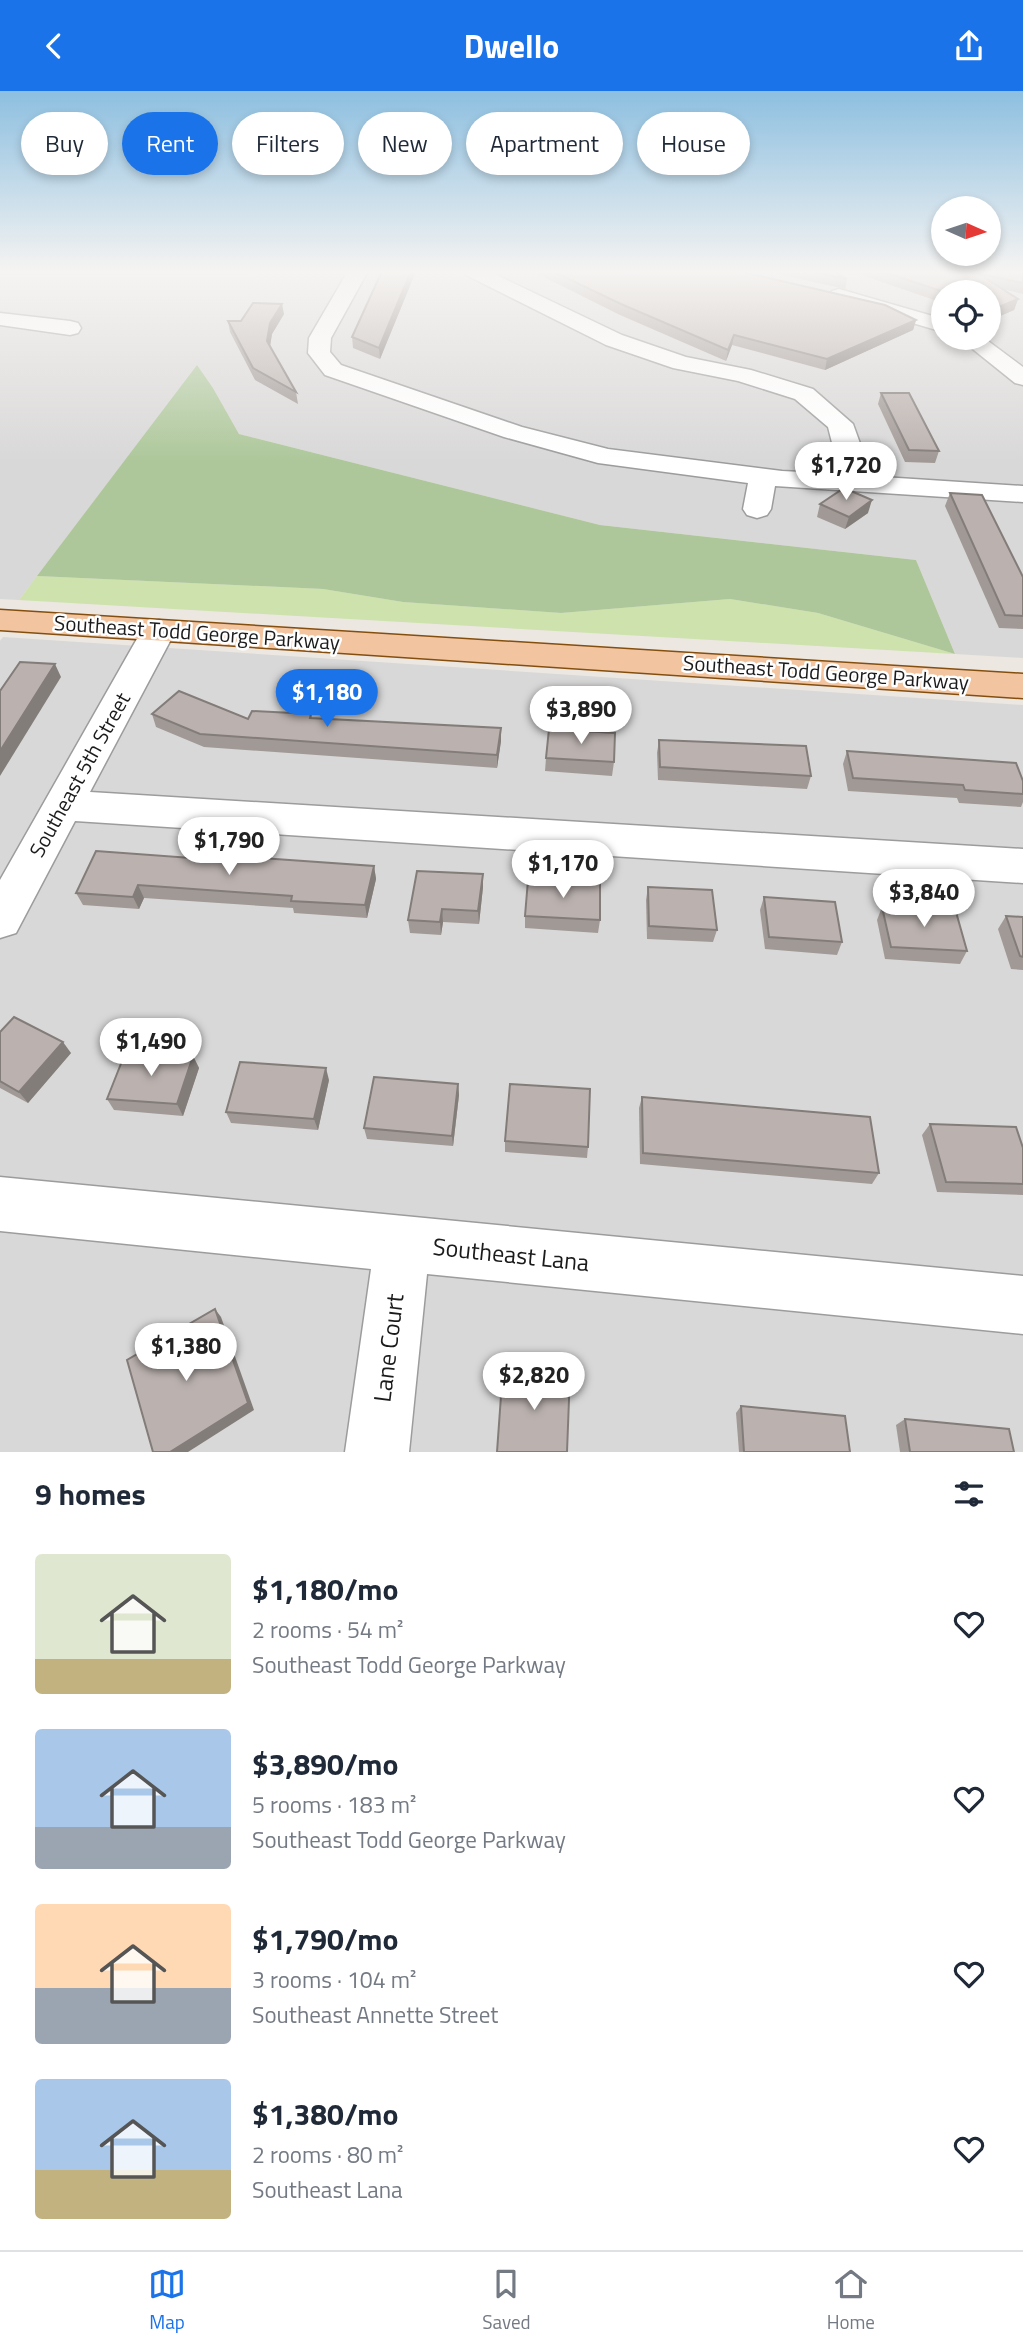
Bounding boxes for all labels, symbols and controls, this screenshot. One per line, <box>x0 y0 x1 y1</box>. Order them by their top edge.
text: Dwello <box>464 22 559 70</box>
icon: back <box>35 27 73 65</box>
icon: share <box>950 27 988 65</box>
chip: Buy <box>21 112 108 175</box>
chip: Rent <box>122 112 218 175</box>
chip: Filters <box>232 112 344 175</box>
chip: New <box>358 112 452 175</box>
chip: Apartment <box>466 112 623 175</box>
chip: House <box>637 112 750 175</box>
north arrow <box>931 196 1001 266</box>
map controls <box>931 196 1001 350</box>
button: locate <box>931 280 1001 350</box>
pin: $1,720 <box>789 443 903 502</box>
text: $1,720 <box>811 447 881 482</box>
street label: Southeast Todd George Parkway <box>53 606 341 658</box>
street label: Southeast Todd George Parkway <box>682 646 970 698</box>
pin: $1,180 <box>270 669 384 729</box>
text: $1,180 <box>292 674 362 709</box>
street label: Southeast 5th Street <box>20 686 138 863</box>
pin: $3,890 <box>524 687 638 746</box>
text: $3,890 <box>546 691 616 726</box>
pin: $1,790 <box>172 817 286 877</box>
text: $1,790 <box>194 822 264 857</box>
pin: $1,170 <box>506 841 620 900</box>
text: $1,170 <box>528 845 598 880</box>
pin: $3,840 <box>867 869 981 929</box>
text: $3,840 <box>889 874 959 909</box>
pin: $1,490 <box>94 1019 208 1078</box>
text: $1,490 <box>116 1023 186 1058</box>
street label: Southeast Lana <box>431 1228 591 1280</box>
street label: Lane Court <box>364 1291 413 1404</box>
pin: $1,380 <box>129 1323 243 1383</box>
text: $1,380 <box>151 1328 221 1363</box>
pin: $2,820 <box>477 1353 591 1412</box>
text: $2,820 <box>499 1357 569 1392</box>
text: 9 homes <box>35 1471 146 1517</box>
icon: filters <box>950 1475 988 1513</box>
text: $1,180/mo <box>252 1566 398 1612</box>
icon: home <box>91 1582 175 1666</box>
icon: heart <box>950 1605 988 1643</box>
text: 2 rooms · 54 m² <box>252 1612 403 1647</box>
text: Southeast Todd George Parkway <box>252 1647 566 1682</box>
text: $3,890/mo <box>252 1741 398 1787</box>
icon: home <box>91 1757 175 1841</box>
icon: heart <box>950 1780 988 1818</box>
text: 5 rooms · 183 m² <box>252 1787 416 1822</box>
text: Southeast Todd George Parkway <box>252 1822 566 1857</box>
text: $1,790/mo <box>252 1916 398 1962</box>
icon: home <box>91 1932 175 2016</box>
icon: heart <box>950 1955 988 1993</box>
text: 3 rooms · 104 m² <box>252 1962 416 1997</box>
text: Southeast Annette Street <box>252 1997 498 2032</box>
text: $1,380/mo <box>252 2091 398 2137</box>
icon: home <box>91 2107 175 2191</box>
icon: heart <box>950 2130 988 2168</box>
text: 2 rooms · 80 m² <box>252 2137 403 2172</box>
text: Southeast Lana <box>252 2172 403 2207</box>
tab: Map <box>148 2265 186 2336</box>
tab: Saved <box>482 2265 531 2336</box>
tab: Home <box>827 2265 875 2336</box>

